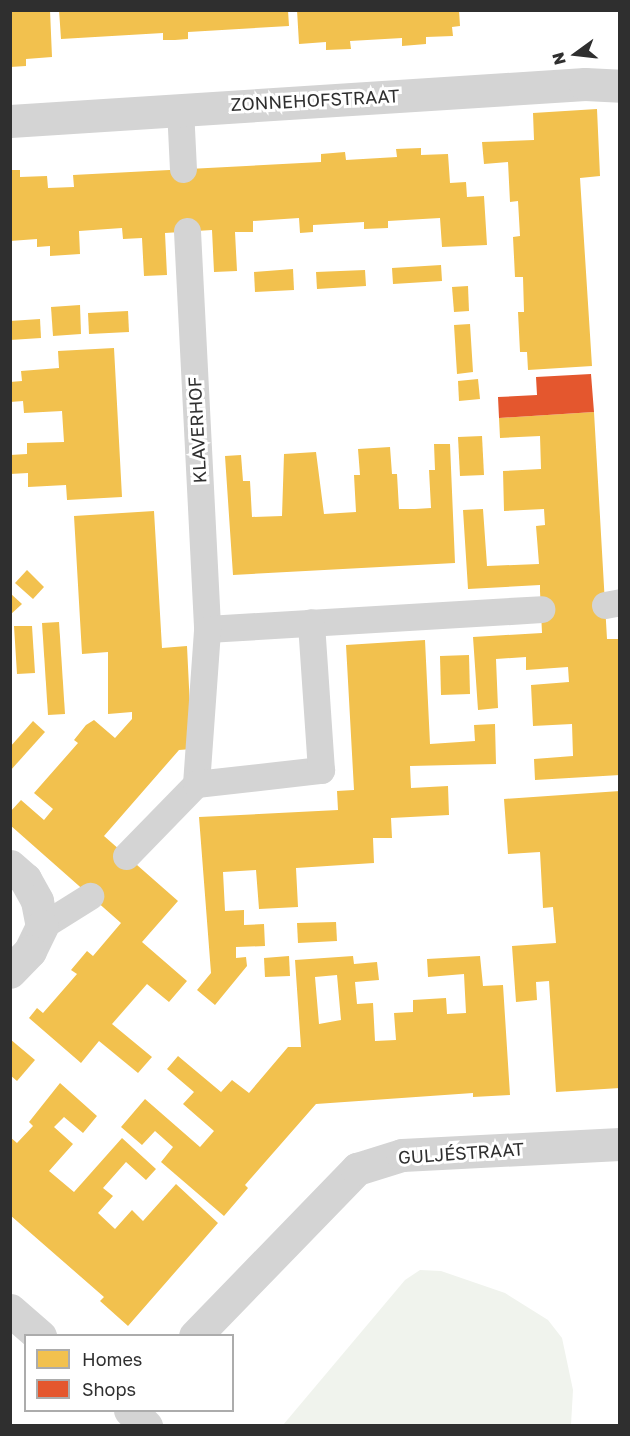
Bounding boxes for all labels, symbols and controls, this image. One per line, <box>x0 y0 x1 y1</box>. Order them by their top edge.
north arrow <box>546 24 606 84</box>
text: N <box>547 50 570 67</box>
street label: ZONNEHOFSTRAAT <box>230 85 400 115</box>
street label: KLAVERHOF <box>183 376 211 484</box>
street label: GULJÉSTRAAT <box>397 1138 525 1168</box>
legend <box>24 1334 234 1412</box>
text: Homes <box>82 1348 142 1370</box>
text: Shops <box>82 1378 136 1400</box>

